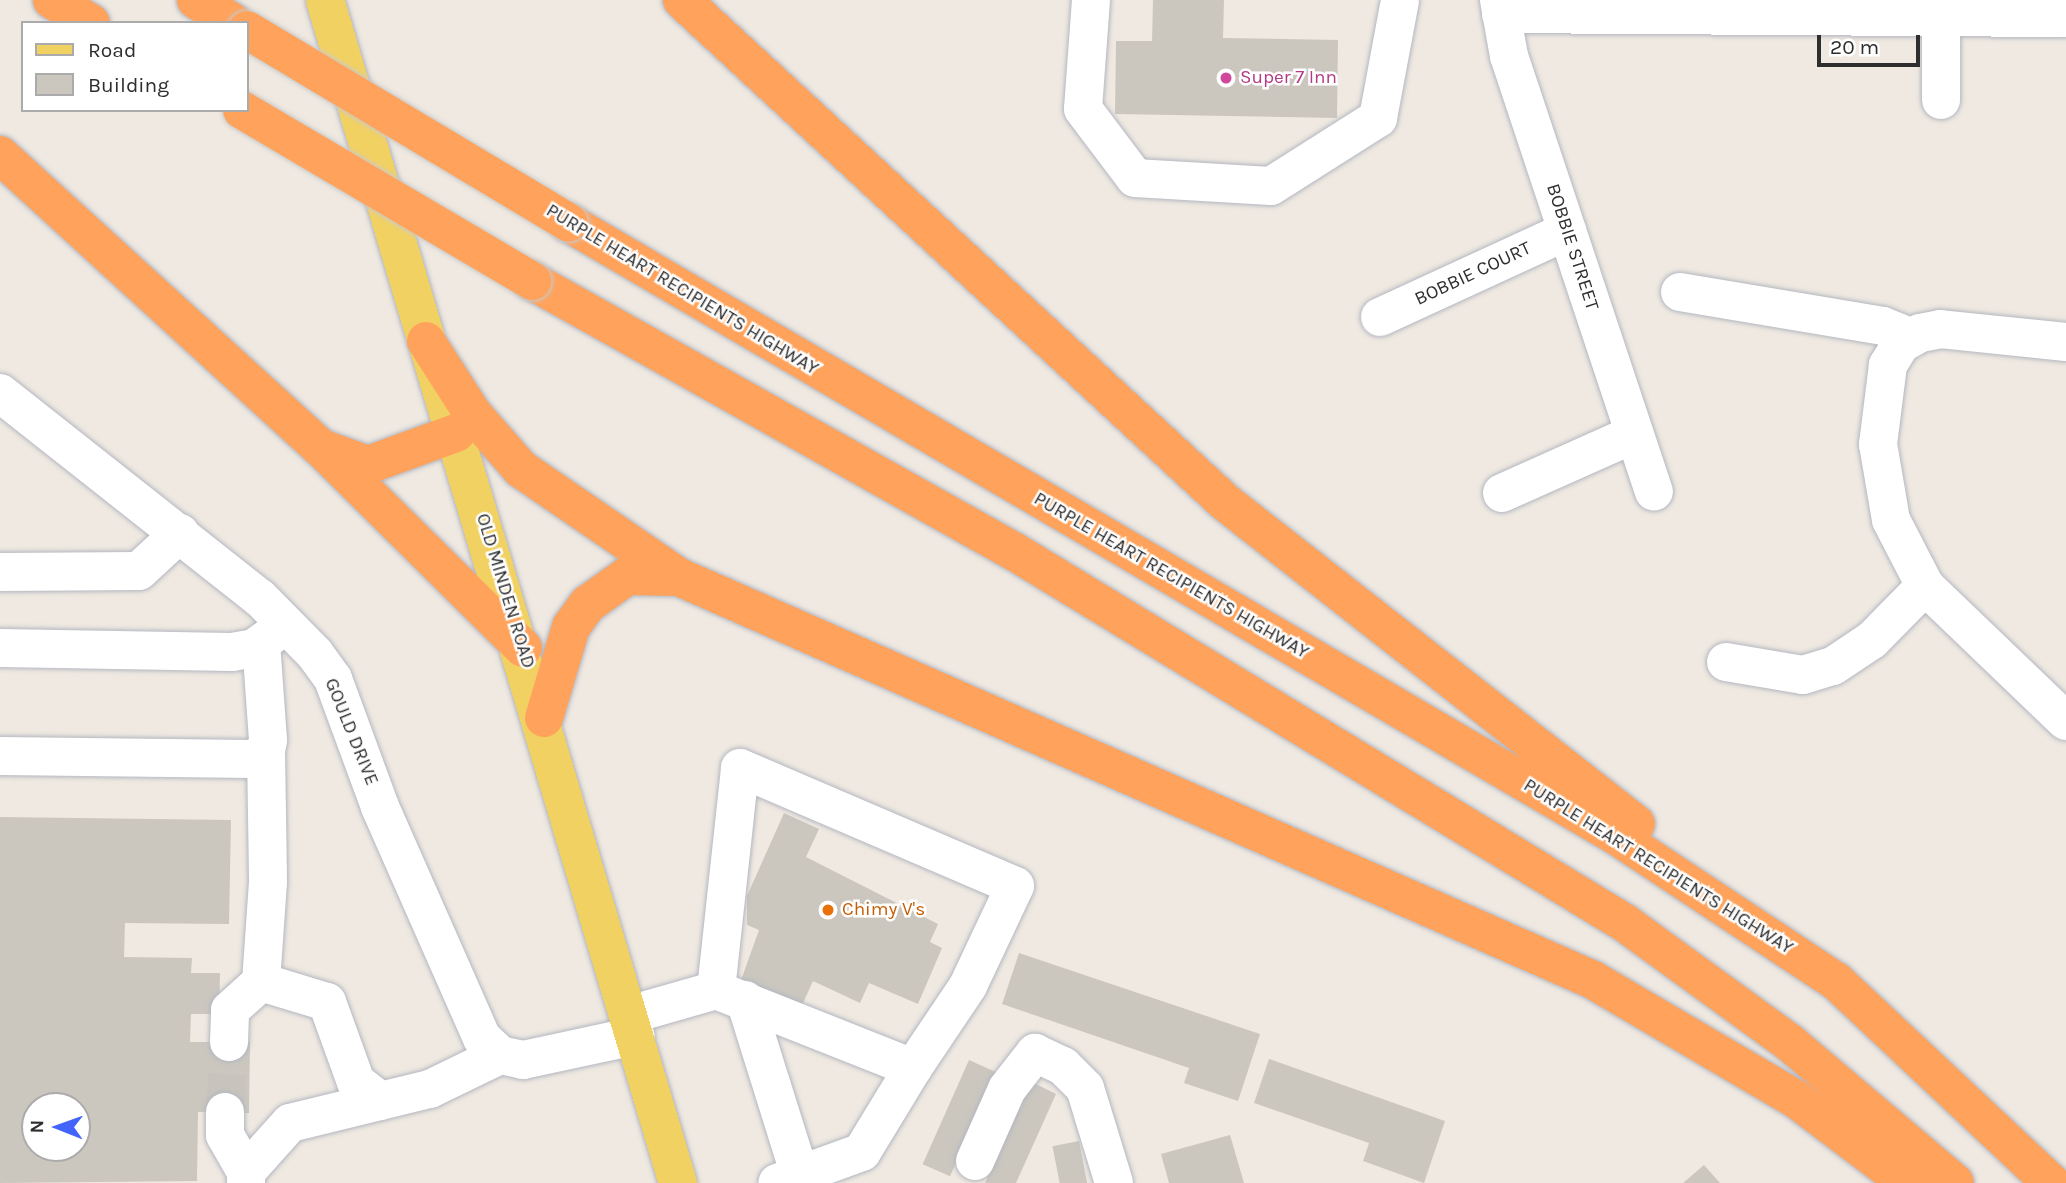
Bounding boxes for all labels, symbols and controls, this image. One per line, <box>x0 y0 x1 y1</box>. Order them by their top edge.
legend <box>21 21 248 112</box>
scale bar <box>1821 21 1924 65</box>
text: 20 m <box>1830 35 1879 59</box>
text: Road <box>88 38 136 62</box>
place label: Super 7 Inn <box>1240 67 1337 89</box>
marker: Super 7 Inn <box>1218 70 1234 86</box>
text: Building <box>88 73 169 97</box>
street label: BOBBIE STREET <box>1541 181 1603 313</box>
street label: PURPLE HEART RECIPIENTS HIGHWAY <box>542 199 822 381</box>
street label: BOBBIE COURT <box>1411 237 1535 311</box>
street label: PURPLE HEART RECIPIENTS HIGHWAY <box>1030 488 1312 664</box>
street label: OLD MINDEN ROAD <box>471 511 539 671</box>
street label: GOULD DRIVE <box>319 675 383 789</box>
street label: PURPLE HEART RECIPIENTS HIGHWAY <box>1519 774 1797 960</box>
place label: Chimy V's <box>842 899 925 921</box>
marker: Chimy V's <box>820 902 836 918</box>
north arrow <box>21 1092 91 1162</box>
text: N <box>26 1120 48 1134</box>

